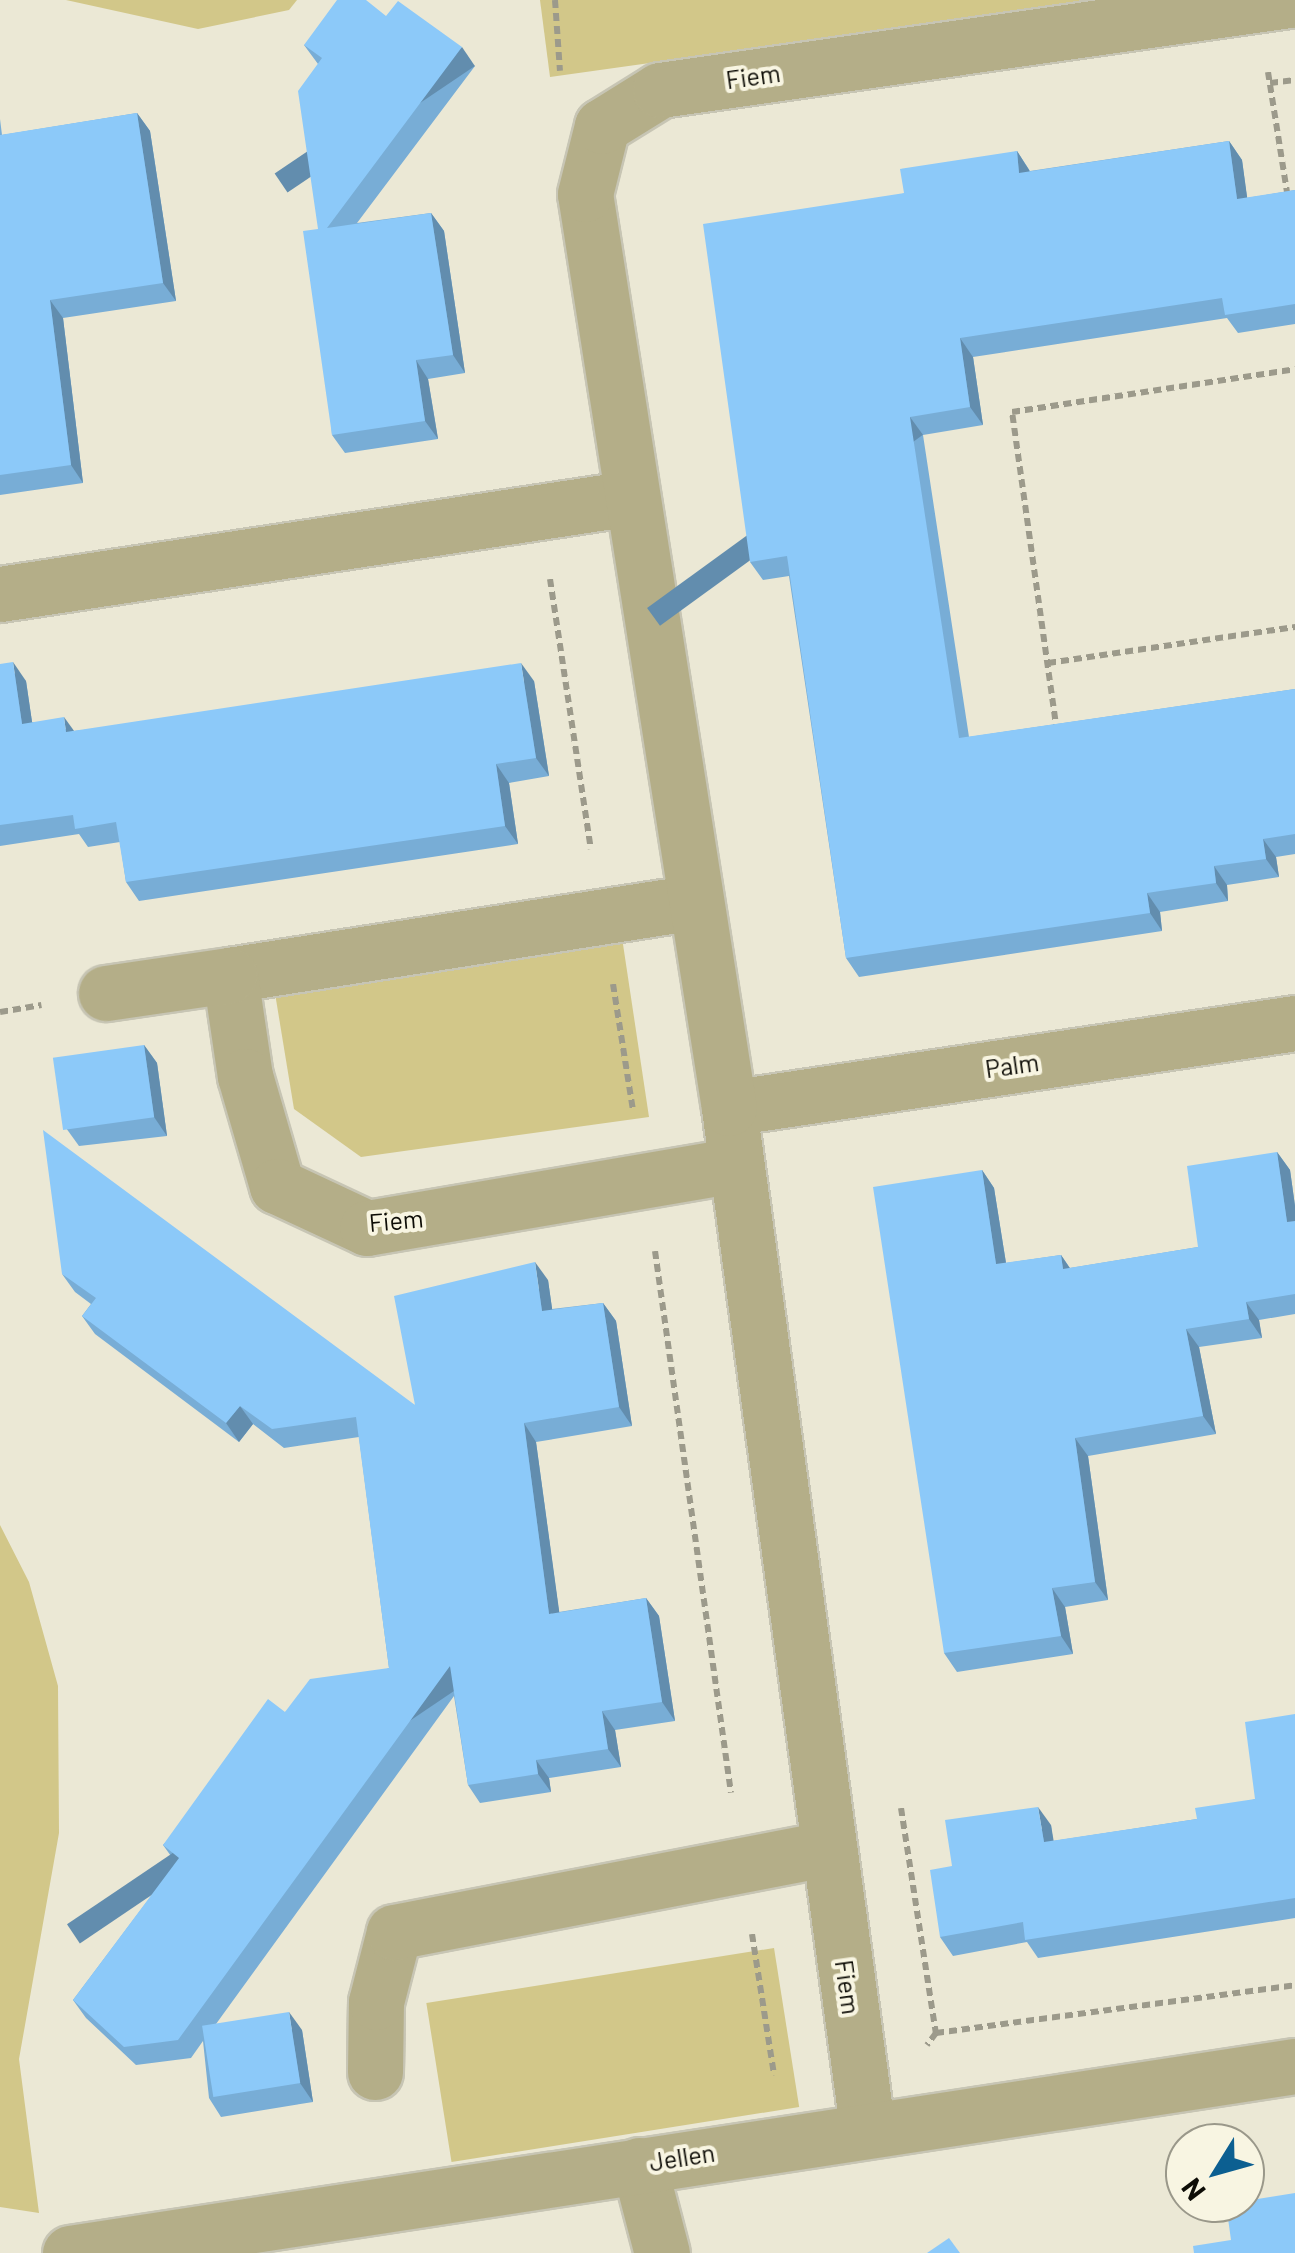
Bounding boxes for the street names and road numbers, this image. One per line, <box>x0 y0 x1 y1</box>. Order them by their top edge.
street label: Fiem <box>724 57 782 95</box>
street label: Palm <box>983 1046 1041 1084</box>
street label: Fiem <box>368 1203 424 1237</box>
street label: Fiem <box>829 1958 867 2016</box>
street label: Jellen <box>647 2137 717 2177</box>

